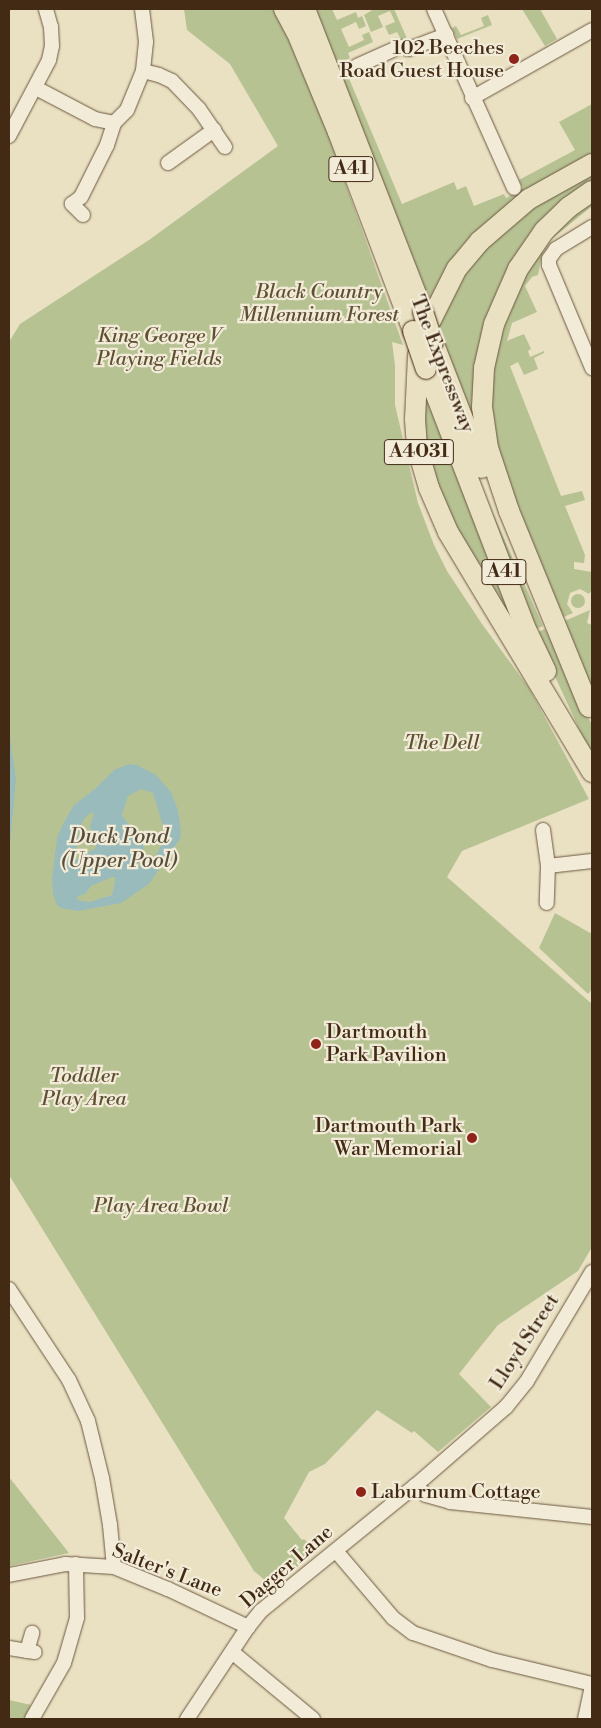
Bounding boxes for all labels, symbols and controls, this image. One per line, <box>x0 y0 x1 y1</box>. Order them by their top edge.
place label: 102 Beeches Road Guest House <box>340 36 504 83</box>
marker: 102 Beeches Road Guest House <box>508 53 520 65</box>
road number: A41 <box>327 152 375 185</box>
park label: Black Country Millennium Forest <box>239 281 399 328</box>
street label: The Expressway <box>405 292 479 436</box>
park label: King George V Playing Fields <box>96 324 222 371</box>
road number: A4031 <box>383 436 455 468</box>
road number: A41 <box>480 556 528 588</box>
park label: The Dell <box>404 731 480 755</box>
water label: Duck Pond (Upper Pool) <box>61 824 177 874</box>
place label: Dartmouth Park Pavilion <box>326 1020 447 1067</box>
marker: Dartmouth Park Pavilion <box>310 1038 322 1050</box>
park label: Toddler Play Area <box>42 1065 126 1112</box>
place label: Dartmouth Park War Memorial <box>315 1114 462 1161</box>
marker: Dartmouth Park War Memorial <box>466 1132 478 1144</box>
park label: Play Area Bowl <box>94 1194 228 1218</box>
street label: Lloyd Street <box>485 1290 565 1394</box>
place label: Laburnum Cottage <box>371 1480 541 1504</box>
marker: Laburnum Cottage <box>355 1486 367 1498</box>
street label: Dagger Lane <box>236 1520 338 1614</box>
street label: Salter's Lane <box>109 1539 225 1603</box>

